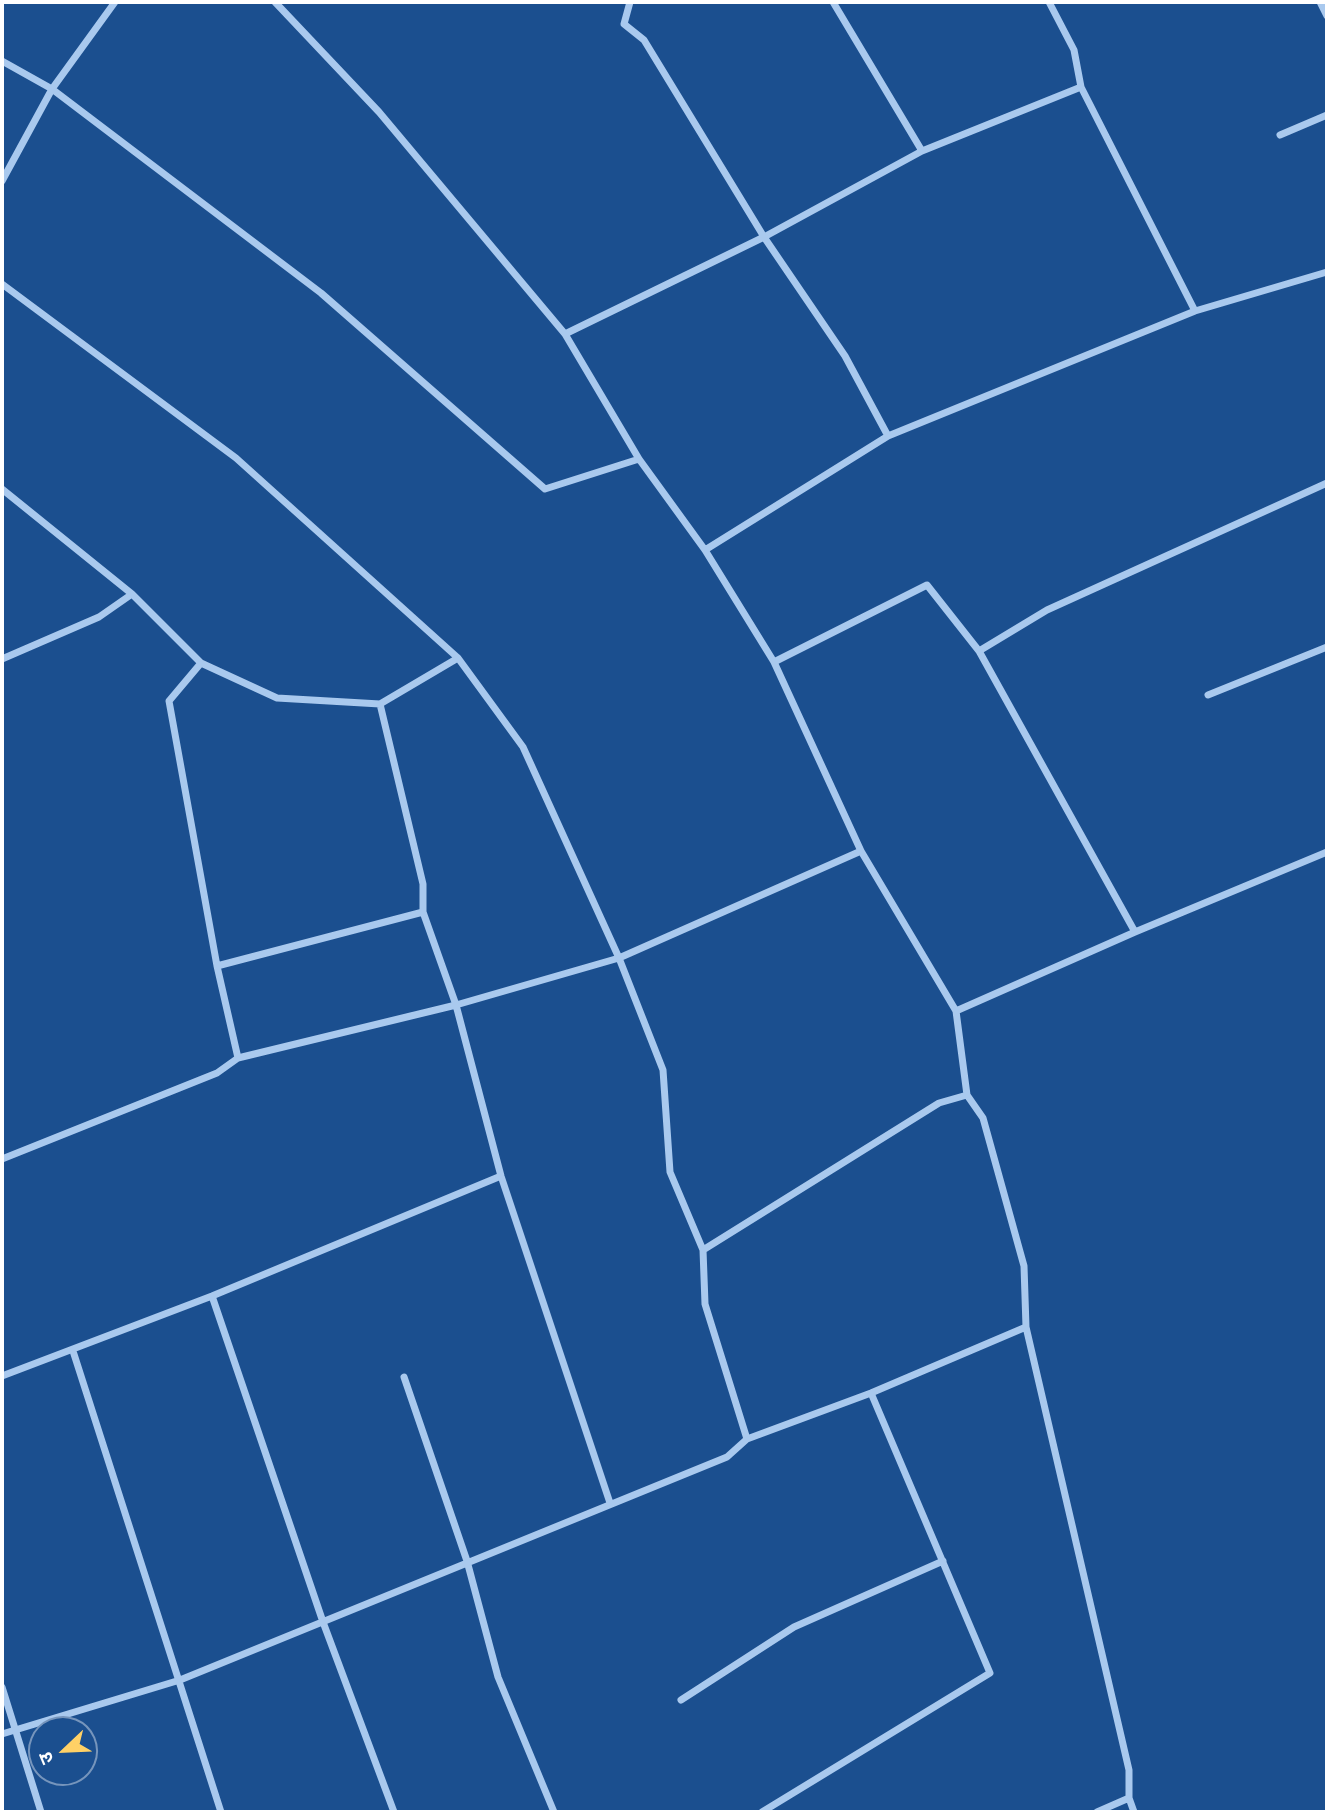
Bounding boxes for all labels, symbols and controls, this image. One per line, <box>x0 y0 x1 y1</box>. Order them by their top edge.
north arrow <box>28 1716 98 1786</box>
text: उ <box>32 1749 58 1768</box>

